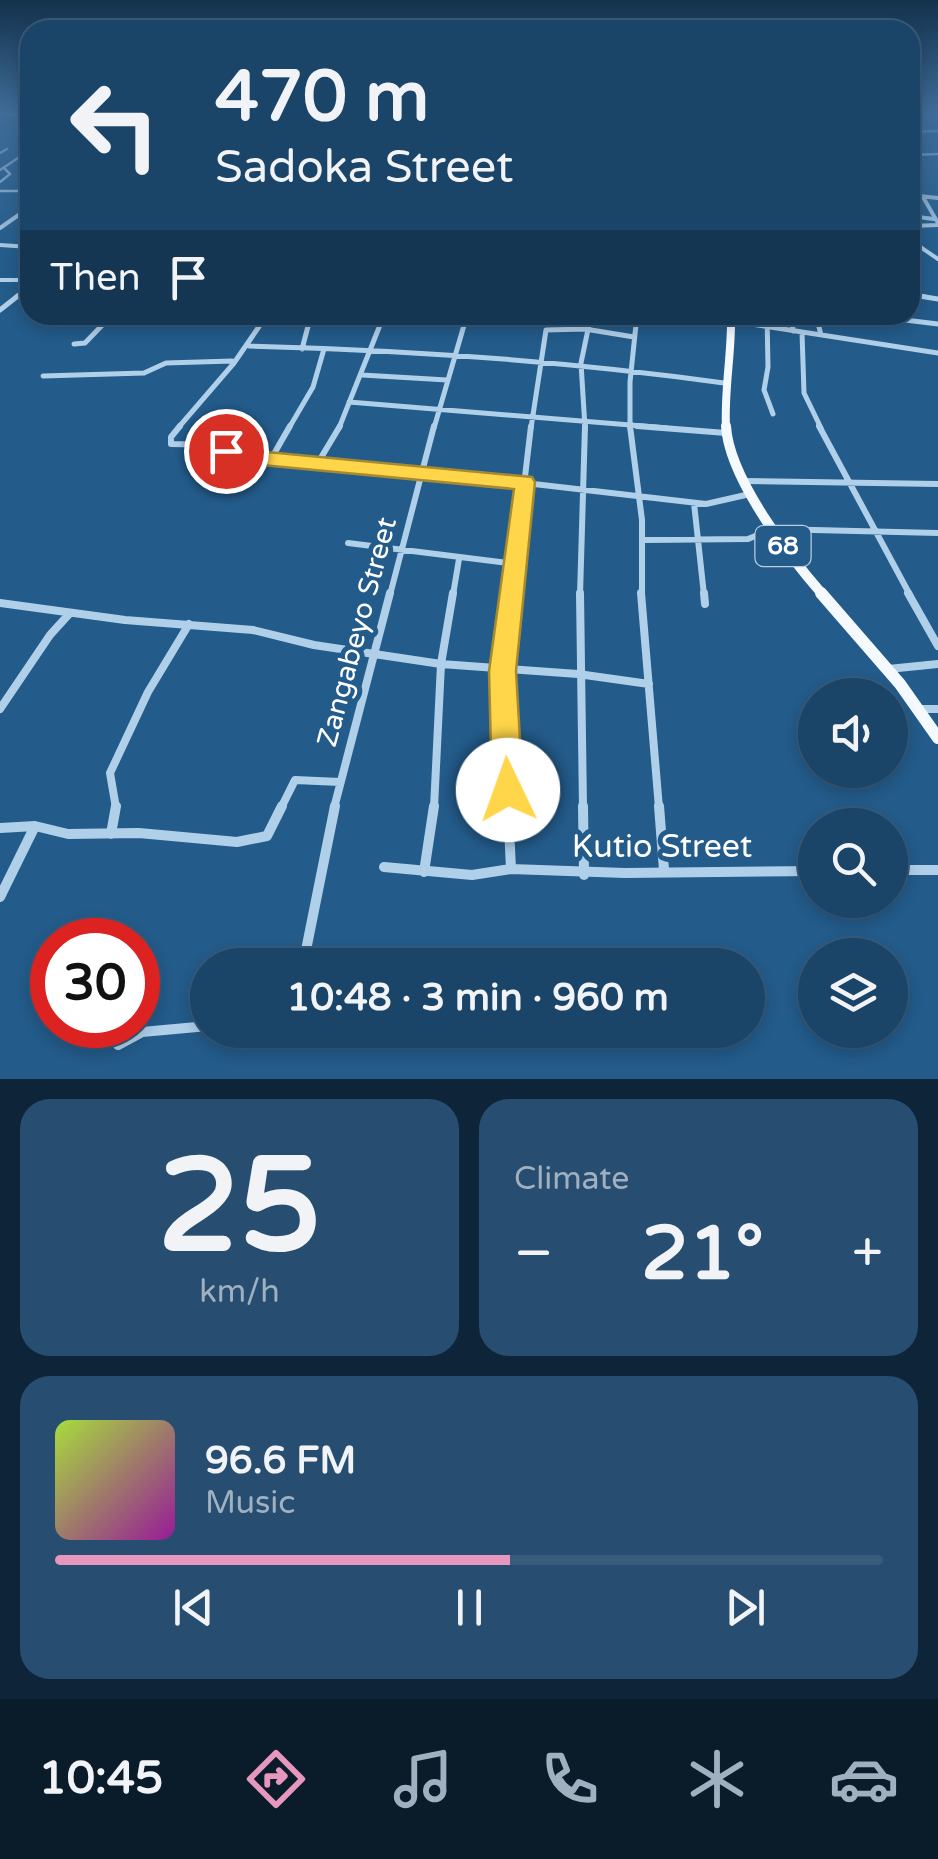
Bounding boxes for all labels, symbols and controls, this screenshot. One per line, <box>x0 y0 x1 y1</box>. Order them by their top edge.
text: 470 m <box>215 56 429 140</box>
icon: left <box>50 60 180 190</box>
text: Sadoka Street <box>215 141 513 195</box>
icon: arrive <box>161 250 216 305</box>
text: Then <box>50 255 141 301</box>
pin <box>184 409 269 494</box>
icon: arrive <box>199 424 254 479</box>
street label: Zangabeyo Street <box>310 513 404 751</box>
road number: 68 <box>756 526 810 566</box>
map controls <box>798 678 908 1048</box>
button: sound <box>798 678 908 788</box>
position arrow <box>456 738 560 842</box>
button: search <box>798 808 908 918</box>
street label: Kutio Street <box>572 828 752 866</box>
speed limit sign: 30 <box>30 918 160 1048</box>
button: layers <box>798 938 908 1048</box>
text: 10:48 · 3 min · 960 m <box>286 975 669 1021</box>
text: 25 <box>158 1130 321 1286</box>
text: Climate <box>514 1160 629 1198</box>
text: 21° <box>641 1209 764 1299</box>
text: − <box>514 1221 553 1287</box>
text: + <box>852 1221 883 1287</box>
text: km/h <box>199 1273 280 1311</box>
text: 96.6 FM <box>205 1438 356 1484</box>
text: Music <box>205 1484 295 1522</box>
icon: previous <box>166 1580 221 1635</box>
icon: pause <box>442 1580 497 1635</box>
icon: next <box>718 1580 773 1635</box>
icon: directions <box>241 1744 311 1814</box>
icon: music <box>388 1744 458 1814</box>
icon: phone <box>535 1744 605 1814</box>
icon: climate <box>682 1744 752 1814</box>
icon: car <box>829 1744 899 1814</box>
text: 10:45 <box>39 1752 163 1806</box>

